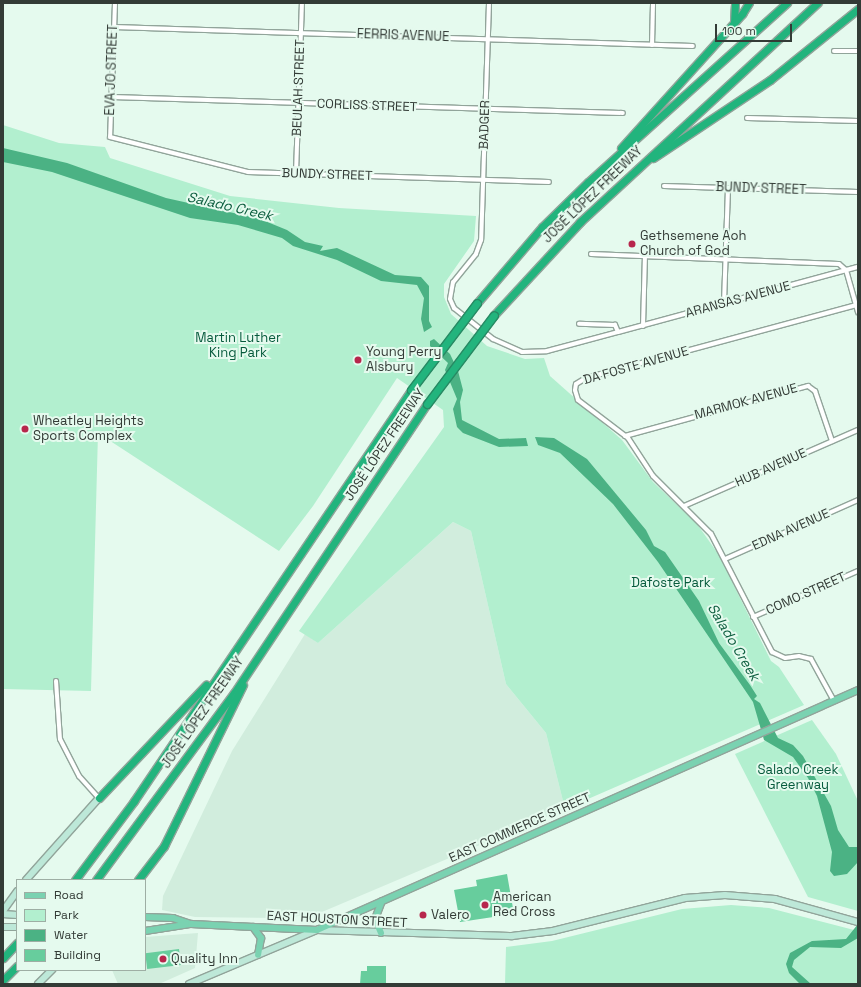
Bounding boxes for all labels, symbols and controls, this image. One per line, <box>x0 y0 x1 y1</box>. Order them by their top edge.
scale bar <box>717 16 794 42</box>
text: 100 m <box>722 23 756 39</box>
street label: EVA JO STREET <box>103 24 121 116</box>
street label: FERRIS AVENUE <box>356 27 450 45</box>
street label: BEULAH STREET <box>290 39 308 137</box>
street label: CORLISS STREET <box>317 96 417 116</box>
street label: BADGER <box>476 100 494 150</box>
street label: JOSÉ LÓPEZ FREEWAY <box>540 143 646 247</box>
street label: BUNDY STREET <box>281 166 373 184</box>
street label: BUNDY STREET <box>715 180 807 198</box>
water label: Salado Creek <box>186 188 274 224</box>
place label: Gethsemene Aoh Church of God <box>640 229 747 260</box>
marker: Gethsemene Aoh Church of God <box>627 239 637 249</box>
street label: ARANSAS AVENUE <box>684 278 792 322</box>
park label: Martin Luther King Park <box>195 331 281 362</box>
street label: DA FOSTE AVENUE <box>581 343 691 389</box>
place label: Young Perry Alsbury <box>366 345 442 376</box>
marker: Young Perry Alsbury <box>353 355 363 365</box>
street label: MARMOK AVENUE <box>693 381 799 423</box>
street label: JOSÉ LÓPEZ FREEWAY <box>342 386 428 504</box>
place label: Wheatley Heights Sports Complex <box>33 414 144 445</box>
marker: Wheatley Heights Sports Complex <box>20 424 30 434</box>
street label: HUB AVENUE <box>733 445 809 491</box>
street label: EDNA AVENUE <box>750 506 832 554</box>
street label: COMO STREET <box>764 569 848 619</box>
park label: Dafoste Park <box>631 575 711 591</box>
water label: Salado Creek <box>704 600 764 684</box>
street label: JOSÉ LÓPEZ FREEWAY <box>159 654 247 772</box>
park label: Salado Creek Greenway <box>757 763 839 794</box>
street label: EAST COMMERCE STREET <box>447 790 593 866</box>
legend <box>16 879 146 971</box>
text: Road <box>54 887 83 903</box>
place label: American Red Cross <box>493 890 555 921</box>
marker: American Red Cross <box>480 900 490 910</box>
text: Park <box>54 907 79 923</box>
place label: Valero <box>431 907 470 923</box>
street label: EAST HOUSTON STREET <box>266 909 408 931</box>
marker: Valero <box>418 910 428 920</box>
text: Water <box>54 927 88 943</box>
text: Building <box>54 947 101 963</box>
place label: Quality Inn <box>171 951 238 967</box>
marker: Quality Inn <box>158 954 168 964</box>

